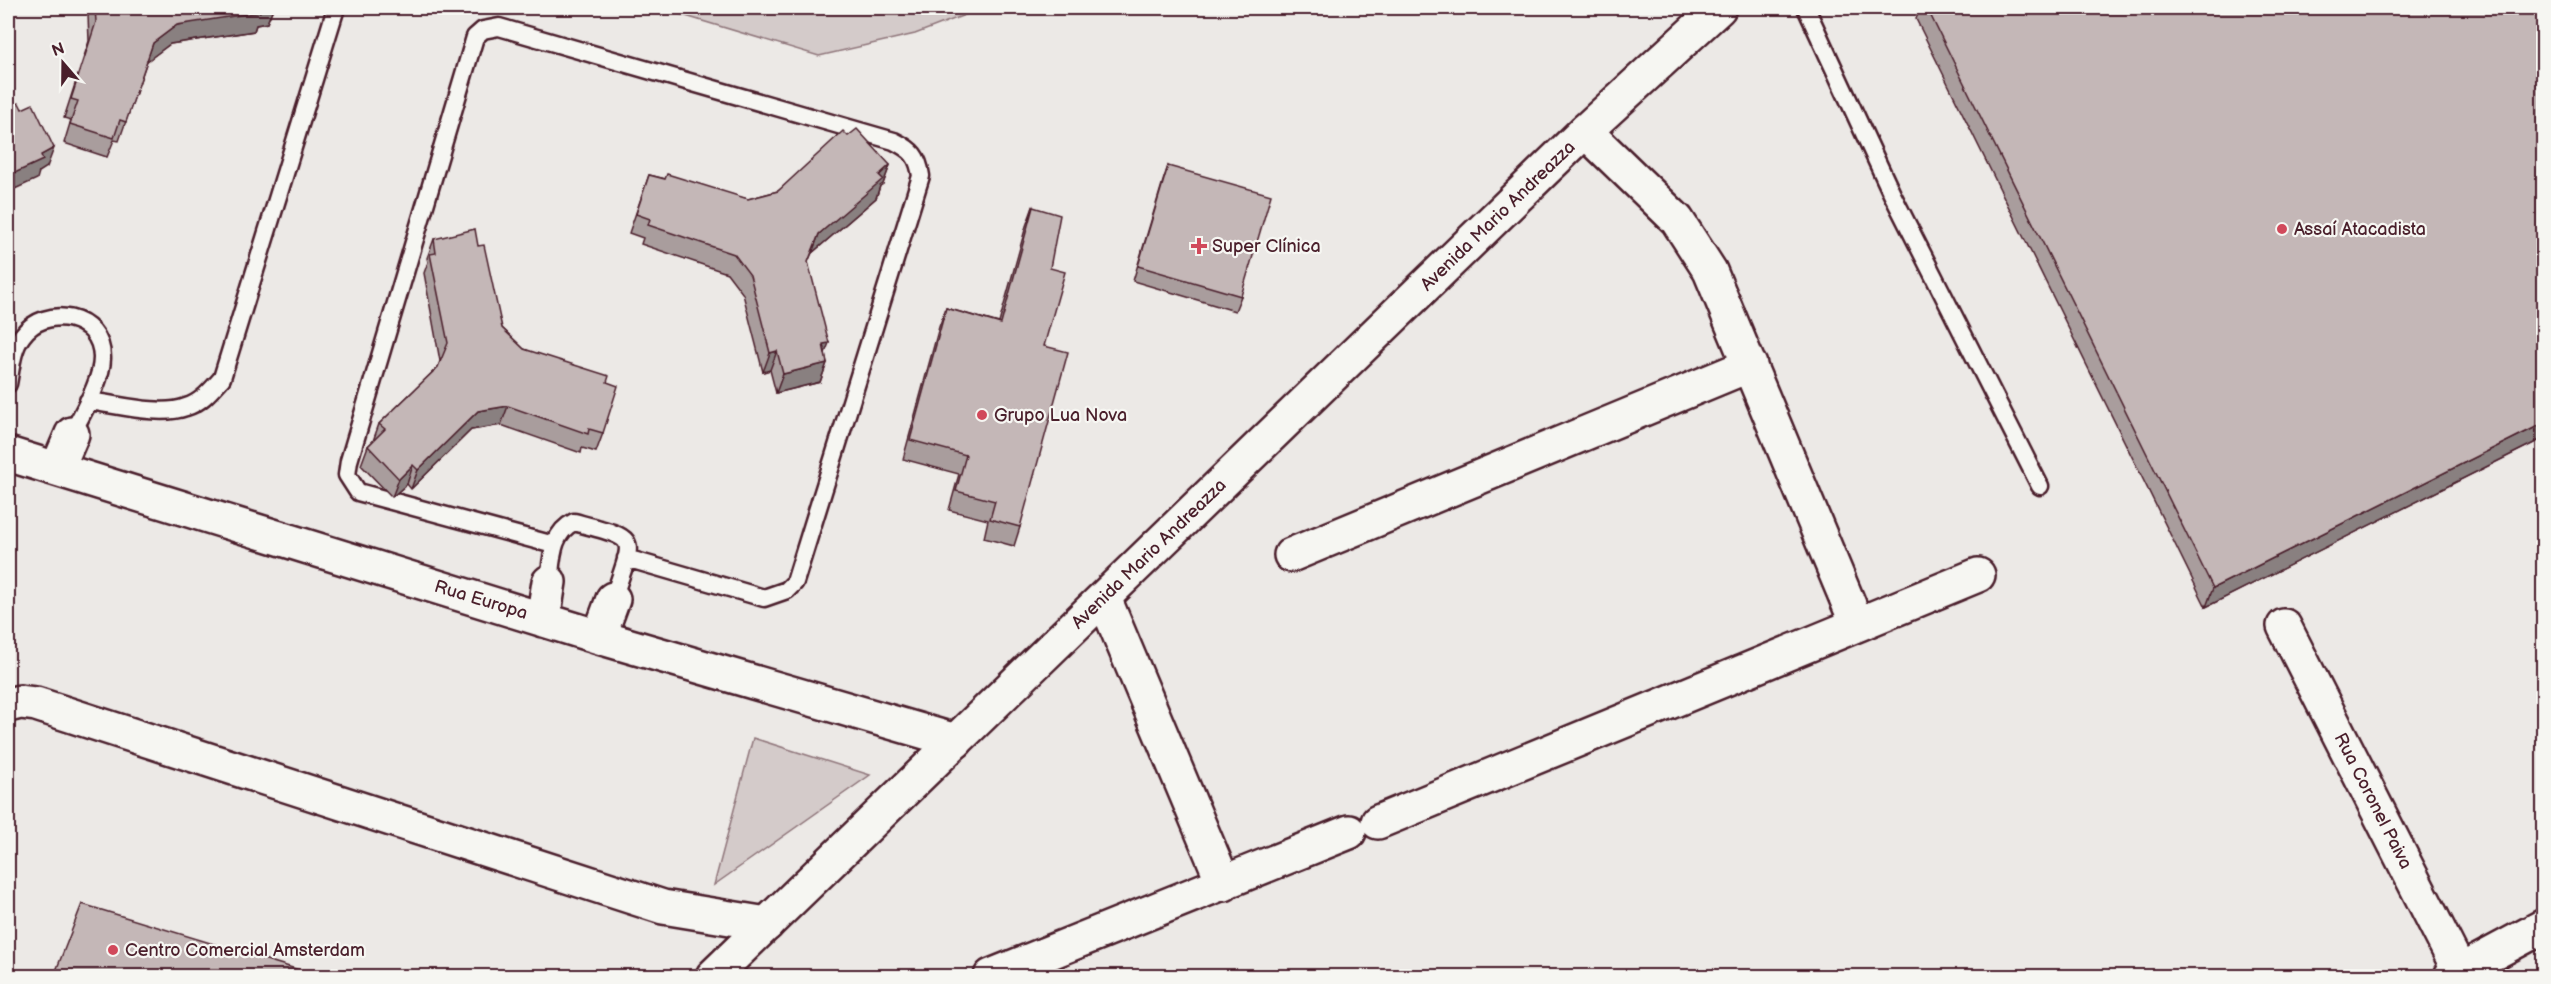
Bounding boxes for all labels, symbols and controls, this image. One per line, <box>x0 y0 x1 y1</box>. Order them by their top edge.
north arrow <box>33 33 93 93</box>
text: N <box>49 39 67 61</box>
street label: Avenida Mario Andreazza <box>1416 137 1580 295</box>
place label: Assaí Atacadista <box>2294 219 2426 240</box>
marker: Assaí Atacadista <box>2275 222 2289 236</box>
place label: Super Clínica <box>1212 236 1321 257</box>
marker: Super Clínica <box>1190 237 1208 255</box>
place label: Grupo Lua Nova <box>994 405 1127 426</box>
marker: Grupo Lua Nova <box>975 408 989 422</box>
street label: Avenida Mario Andreazza <box>1067 475 1231 633</box>
street label: Rua Europa <box>432 576 530 624</box>
street label: Rua Coronel Paiva <box>2330 729 2416 873</box>
place label: Centro Comercial Amsterdam <box>125 940 365 961</box>
marker: Centro Comercial Amsterdam <box>106 943 120 957</box>

